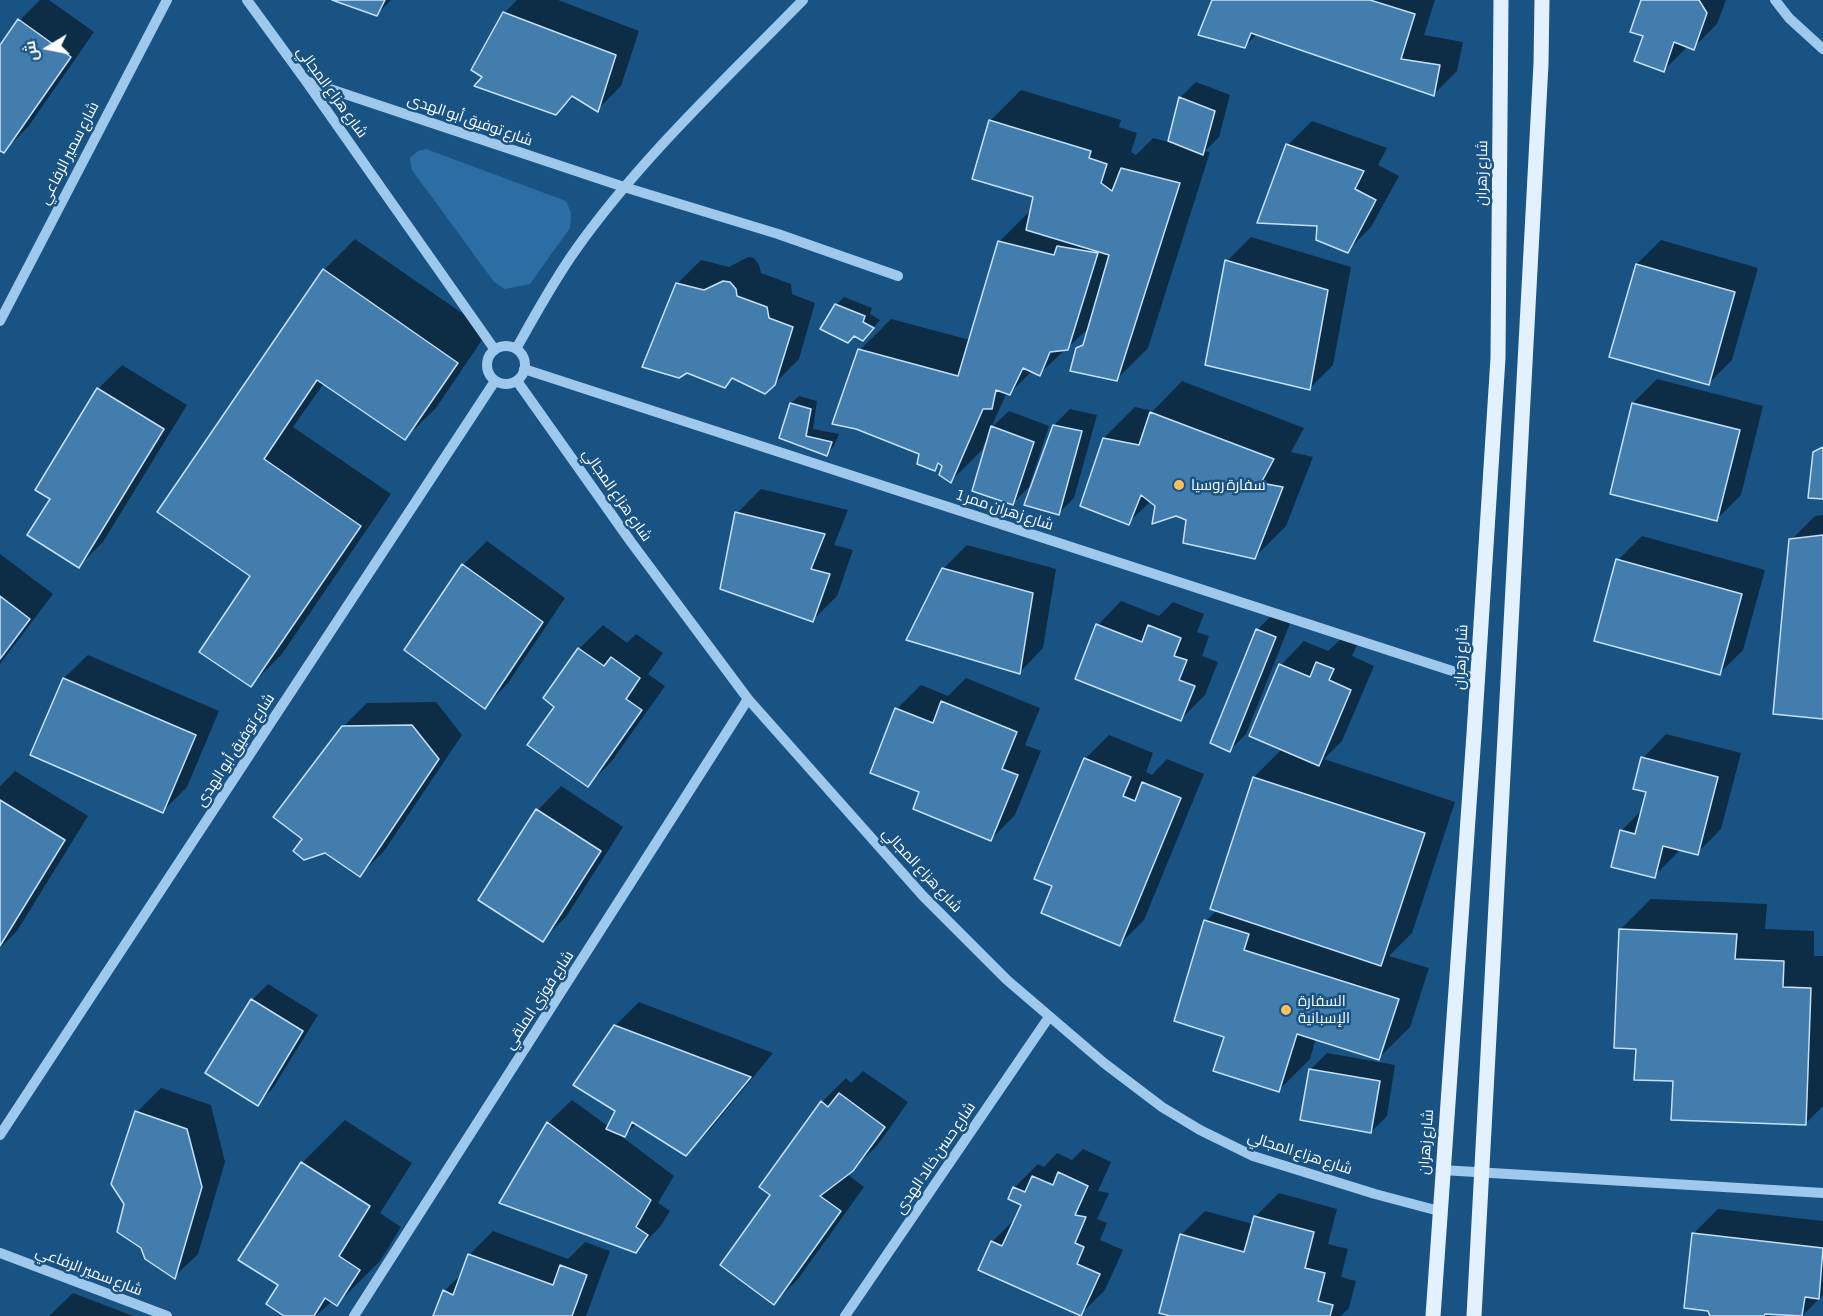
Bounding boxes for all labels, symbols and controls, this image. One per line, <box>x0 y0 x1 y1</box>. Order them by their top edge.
north arrow <box>18 18 78 78</box>
text: ش <box>20 39 41 63</box>
street label: شارع هزاع المجالي <box>293 43 371 141</box>
street label: شارع توفيق أبو الهدى <box>405 90 535 150</box>
street label: شارع سمير الرفاعي <box>35 99 103 207</box>
street label: شارع زهران <box>1472 140 1492 206</box>
street label: شارع هزاع المجالي <box>578 445 656 545</box>
place label: سفارة روسيا <box>1191 476 1266 494</box>
marker: سفارة روسيا <box>1172 478 1186 492</box>
street label: شارع زهران ممر 1 <box>954 486 1056 534</box>
street label: شارع زهران <box>1450 624 1472 690</box>
street label: شارع توفيق أبو الهدى <box>192 690 278 810</box>
street label: شارع هزاع المجالي <box>878 824 966 916</box>
street label: شارع فوزي الملقي <box>500 947 578 1053</box>
place label: السفارة الإسبانية <box>1298 992 1350 1027</box>
marker: السفارة الإسبانية <box>1279 1003 1293 1017</box>
street label: شارع حسن خالد الهدى <box>891 1099 979 1217</box>
street label: شارع زهران <box>1415 1109 1437 1175</box>
street label: شارع هزاع المجالي <box>1245 1128 1355 1178</box>
street label: شارع سمير الرفاعي <box>33 1242 145 1300</box>

